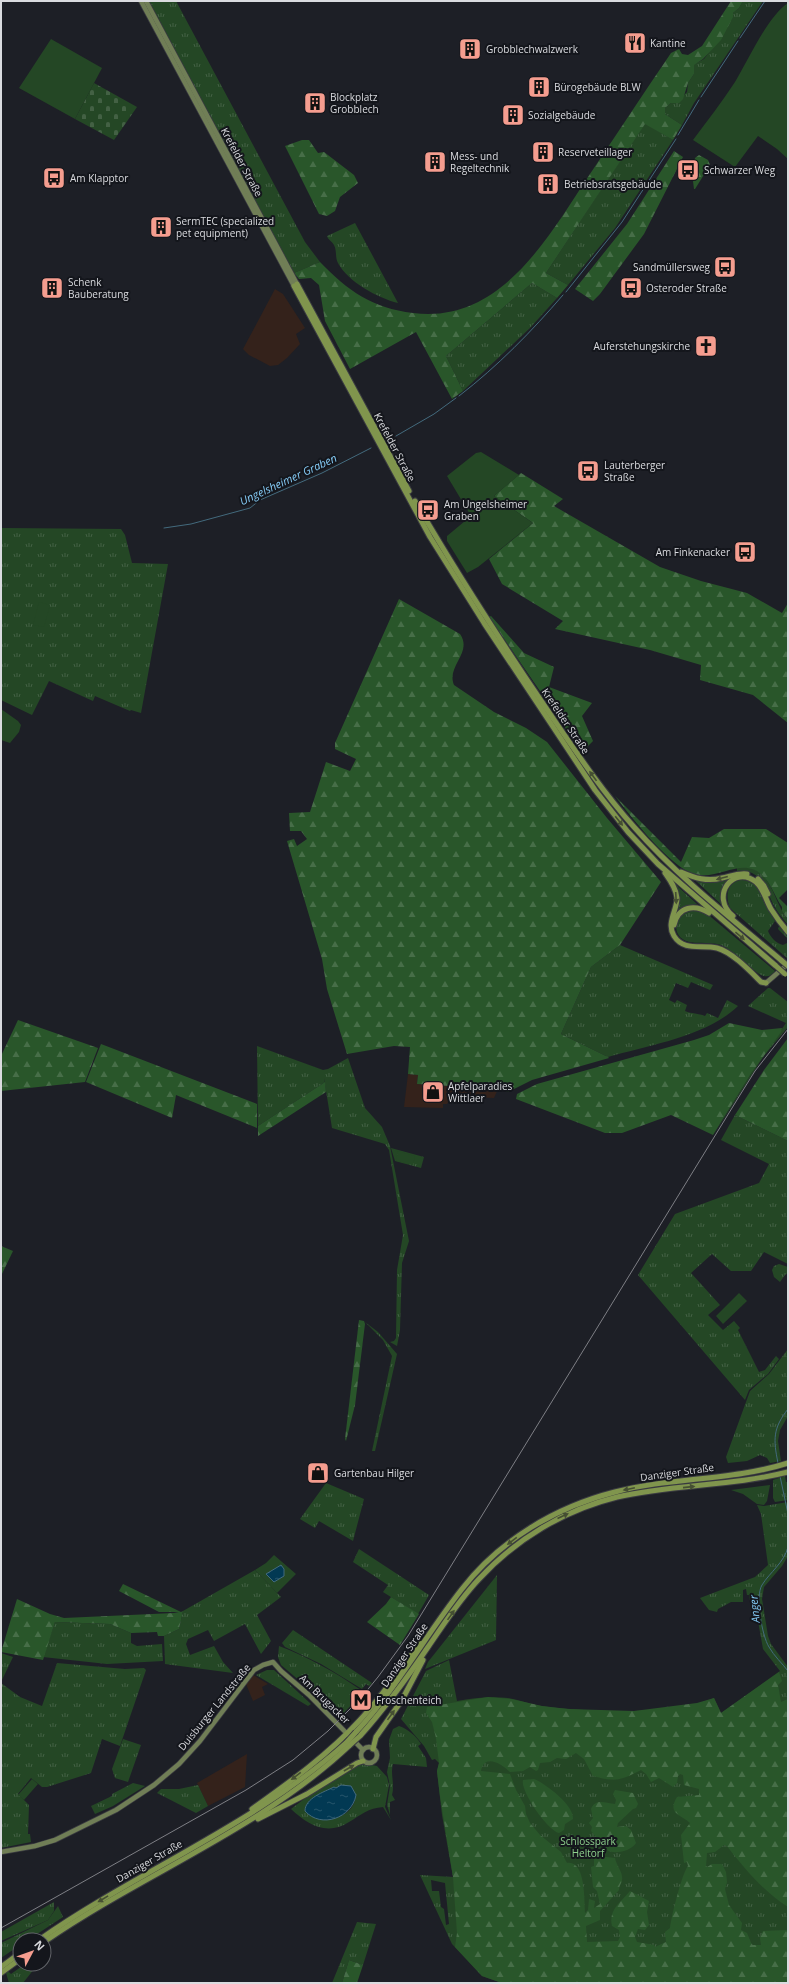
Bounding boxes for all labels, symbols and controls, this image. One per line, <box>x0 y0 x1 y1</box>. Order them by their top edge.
restaurant icon: Kantine <box>622 30 648 56</box>
building icon: Grobblechwalzwerk <box>457 36 483 62</box>
place label: Kantine <box>650 36 686 50</box>
place label: Grobblechwalzwerk <box>486 42 579 56</box>
building icon: Bürogebäude BLW <box>526 74 552 100</box>
place label: Bürogebäude BLW <box>554 80 642 94</box>
building icon: Blockplatz Grobblech <box>302 90 328 116</box>
place label: Blockplatz Grobblech <box>330 90 379 116</box>
building icon: Sozialgebäude <box>500 102 526 128</box>
place label: Sozialgebäude <box>528 108 596 122</box>
street label: Krefelder Straße <box>218 125 266 199</box>
building icon: Reserveteillager <box>530 139 556 165</box>
place label: Reserveteillager <box>558 145 632 159</box>
building icon: Mess- und Regeltechnik <box>422 149 448 175</box>
place label: Mess- und Regeltechnik <box>450 149 510 175</box>
bus stop icon: Schwarzer Weg <box>675 157 701 183</box>
place label: Schwarzer Weg <box>704 163 776 177</box>
bus stop icon: Am Klapptor <box>41 165 67 191</box>
place label: Am Klapptor <box>70 171 128 185</box>
building icon: Betriebsratsgebäude <box>535 171 561 197</box>
place label: Betriebsratsgebäude <box>564 177 662 191</box>
building icon: SermTEC (specialized pet equipment) <box>148 214 174 240</box>
place label: SermTEC (specialized pet equipment) <box>176 214 274 240</box>
bus stop icon: Sandmüllersweg <box>712 254 738 280</box>
place label: Sandmüllersweg <box>633 260 711 274</box>
building icon: Schenk Bauberatung <box>39 275 65 301</box>
place label: Schenk Bauberatung <box>68 275 129 301</box>
bus stop icon: Osteroder Straße <box>618 275 644 301</box>
place label: Osteroder Straße <box>646 281 727 295</box>
church icon: Auferstehungskirche <box>693 333 719 359</box>
place label: Auferstehungskirche <box>594 339 690 353</box>
street label: Krefelder Straße <box>371 410 419 484</box>
water label: Ungelsheimer Graben <box>237 450 339 508</box>
bus stop icon: Lauterberger Straße <box>575 458 601 484</box>
place label: Lauterberger Straße <box>604 458 665 484</box>
bus stop icon: Am Ungelsheimer Graben <box>415 497 441 523</box>
place label: Am Ungelsheimer Graben <box>444 497 527 523</box>
bus stop icon: Am Finkenacker <box>732 539 758 565</box>
place label: Am Finkenacker <box>656 545 730 559</box>
street label: Krefelder Straße <box>539 685 593 757</box>
one-way arrow <box>589 771 597 782</box>
one-way arrow <box>614 816 623 827</box>
one-way arrow <box>716 875 728 881</box>
one-way arrow <box>672 892 679 904</box>
one-way arrow <box>735 931 746 940</box>
shop icon: Apfelparadies Wittlaer <box>420 1079 446 1105</box>
place label: Apfelparadies Wittlaer <box>448 1079 513 1105</box>
shop icon: Gartenbau Hilger <box>305 1460 331 1486</box>
street label: Danziger Straße <box>639 1460 715 1484</box>
place label: Gartenbau Hilger <box>334 1466 414 1480</box>
one-way arrow <box>683 1484 695 1490</box>
one-way arrow <box>623 1486 635 1492</box>
one-way arrow <box>558 1513 570 1519</box>
one-way arrow <box>506 1537 517 1546</box>
water label: Anger <box>745 1594 763 1625</box>
one-way arrow <box>447 1609 455 1620</box>
street label: Danziger Straße <box>377 1620 431 1690</box>
street label: Duisburger Landstraße <box>175 1660 254 1753</box>
street label: Am Brugacker <box>297 1671 353 1727</box>
metro station icon: Froschenteich <box>348 1687 374 1713</box>
place label: Froschenteich <box>376 1693 441 1707</box>
one-way arrow <box>386 1710 394 1720</box>
one-way arrow <box>343 1765 355 1772</box>
one-way arrow <box>291 1772 301 1780</box>
park label: Schlosspark Heltorf <box>560 1834 616 1860</box>
street label: Danziger Straße <box>113 1836 185 1886</box>
one-way arrow <box>97 1895 109 1902</box>
north arrow <box>12 1932 52 1972</box>
text: N <box>31 1937 49 1953</box>

